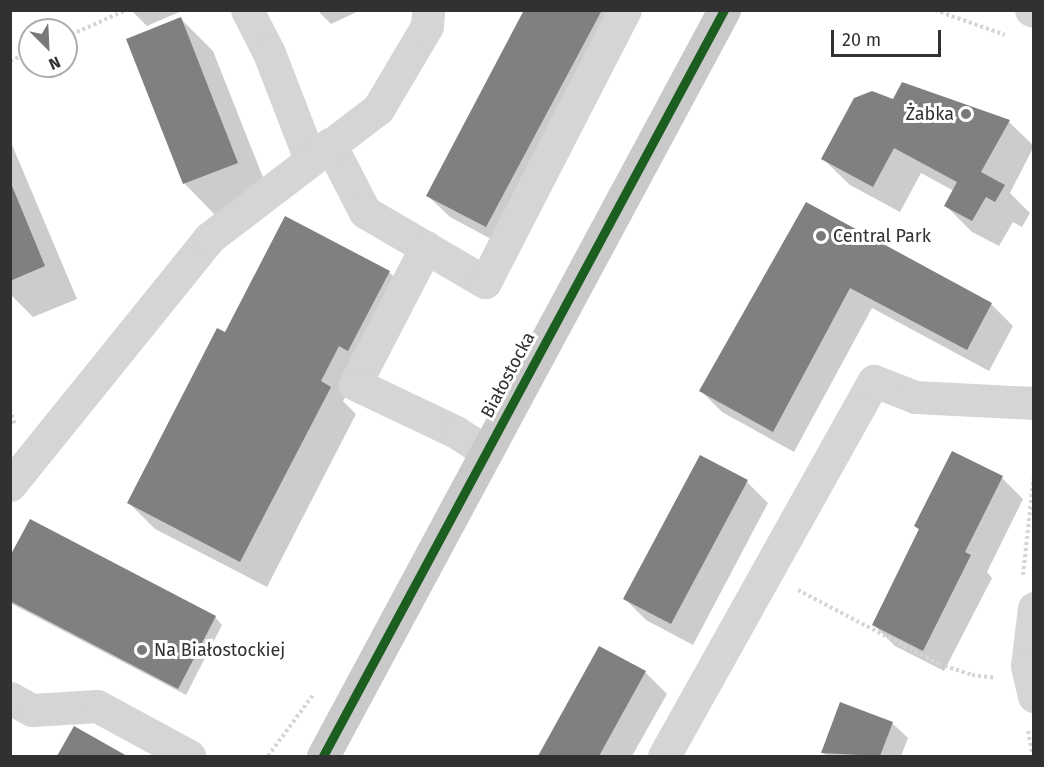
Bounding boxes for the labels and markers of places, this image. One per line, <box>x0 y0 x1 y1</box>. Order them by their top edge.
place label: Żabka <box>906 103 954 125</box>
marker: Żabka <box>959 107 973 121</box>
place label: Central Park <box>833 225 931 247</box>
marker: Central Park <box>814 229 828 243</box>
place label: Na Białostockiej <box>154 639 285 661</box>
marker: Na Białostockiej <box>135 643 149 657</box>

